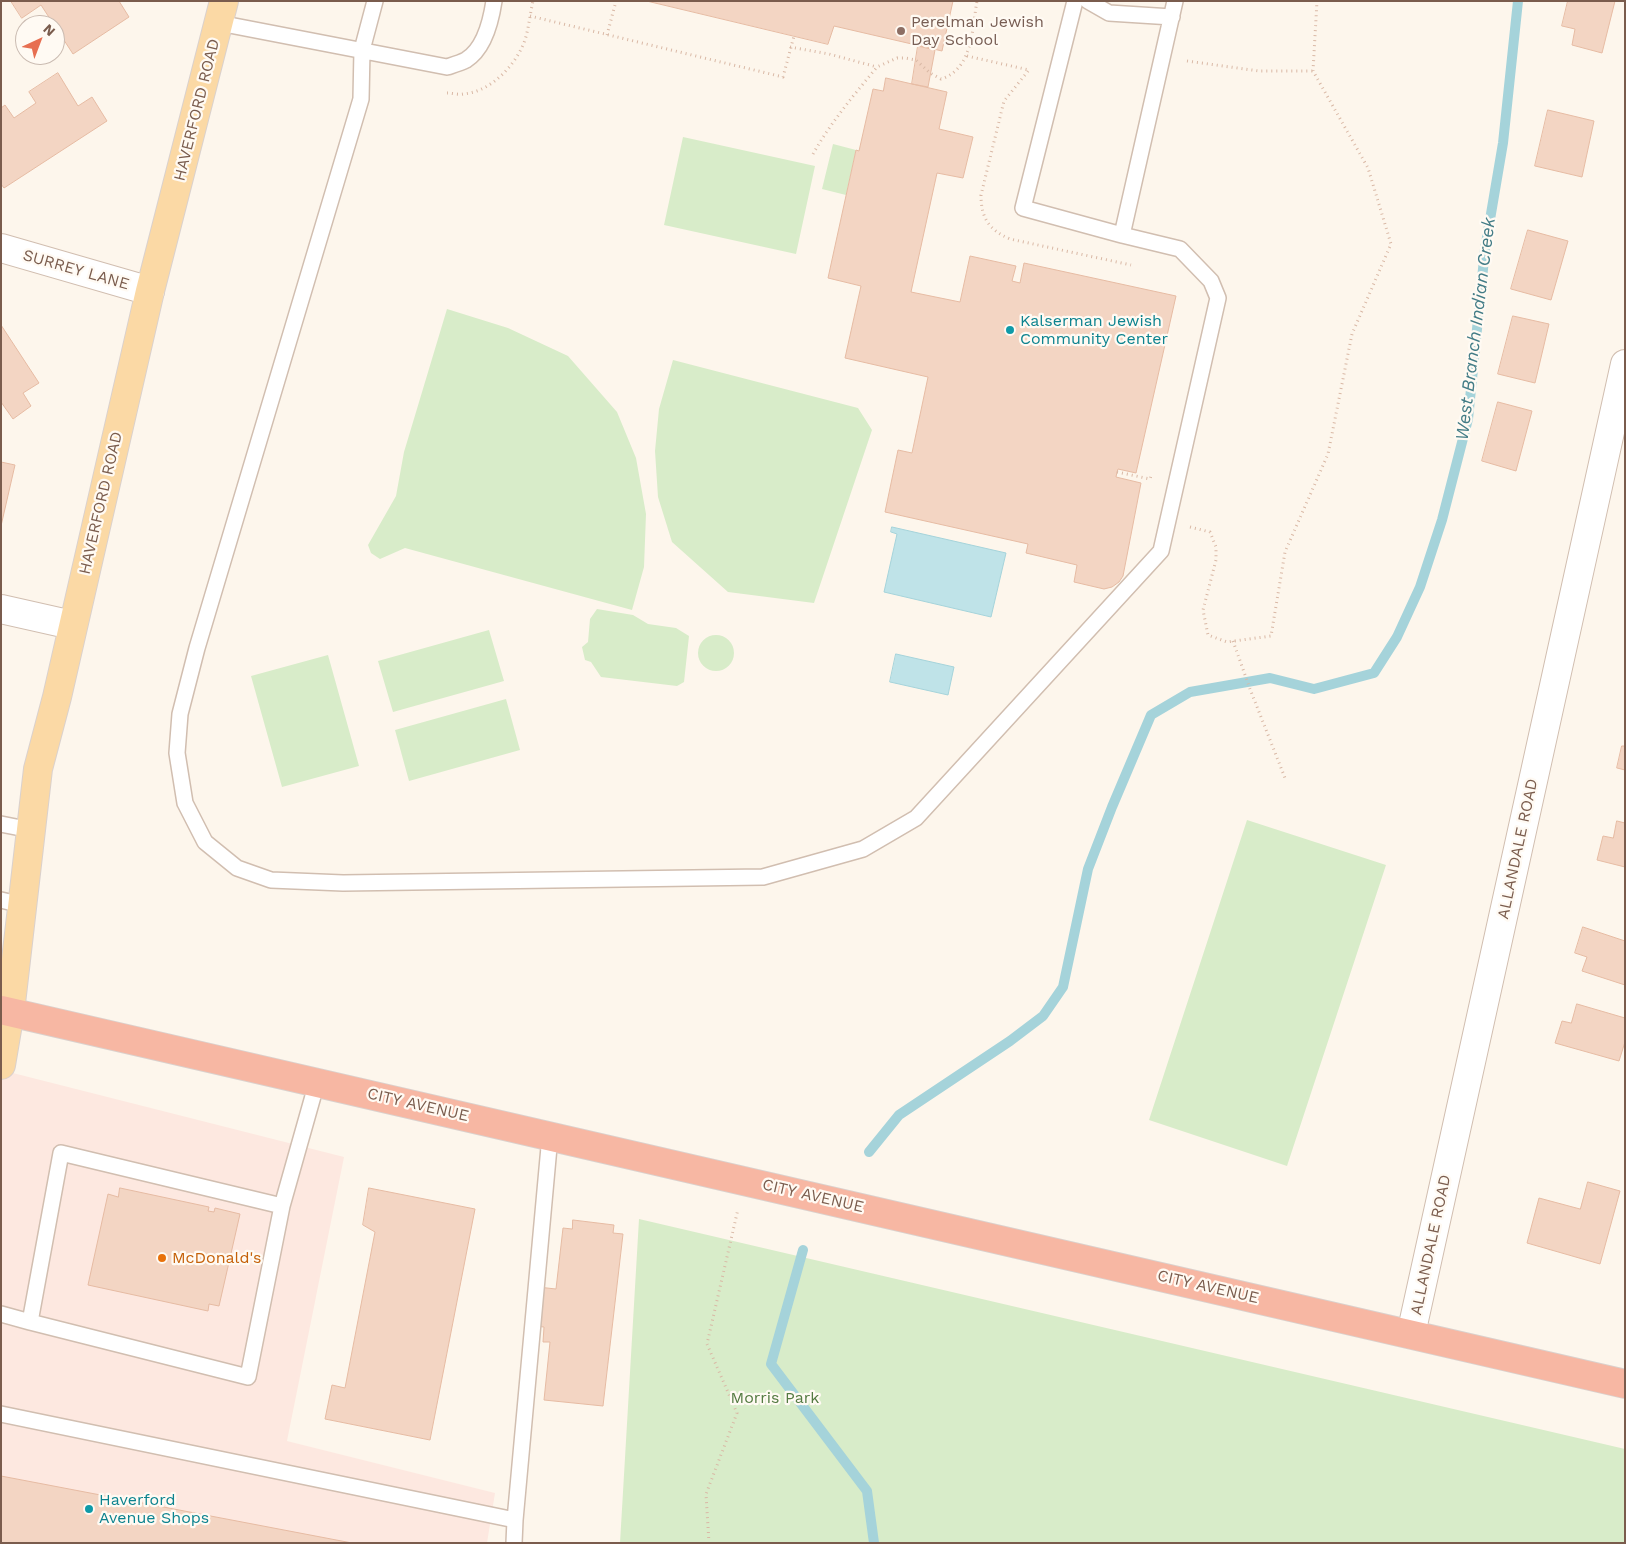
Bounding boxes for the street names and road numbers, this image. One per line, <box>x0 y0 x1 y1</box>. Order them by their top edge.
street label: HAVERFORD ROAD <box>170 37 224 183</box>
street label: SURREY LANE <box>21 246 131 294</box>
street label: HAVERFORD ROAD <box>75 430 127 576</box>
street label: ALLANDALE ROAD <box>1494 777 1542 921</box>
street label: CITY AVENUE <box>365 1084 471 1126</box>
street label: ALLANDALE ROAD <box>1407 1173 1455 1317</box>
street label: CITY AVENUE <box>760 1175 866 1217</box>
street label: CITY AVENUE <box>1155 1266 1261 1308</box>

